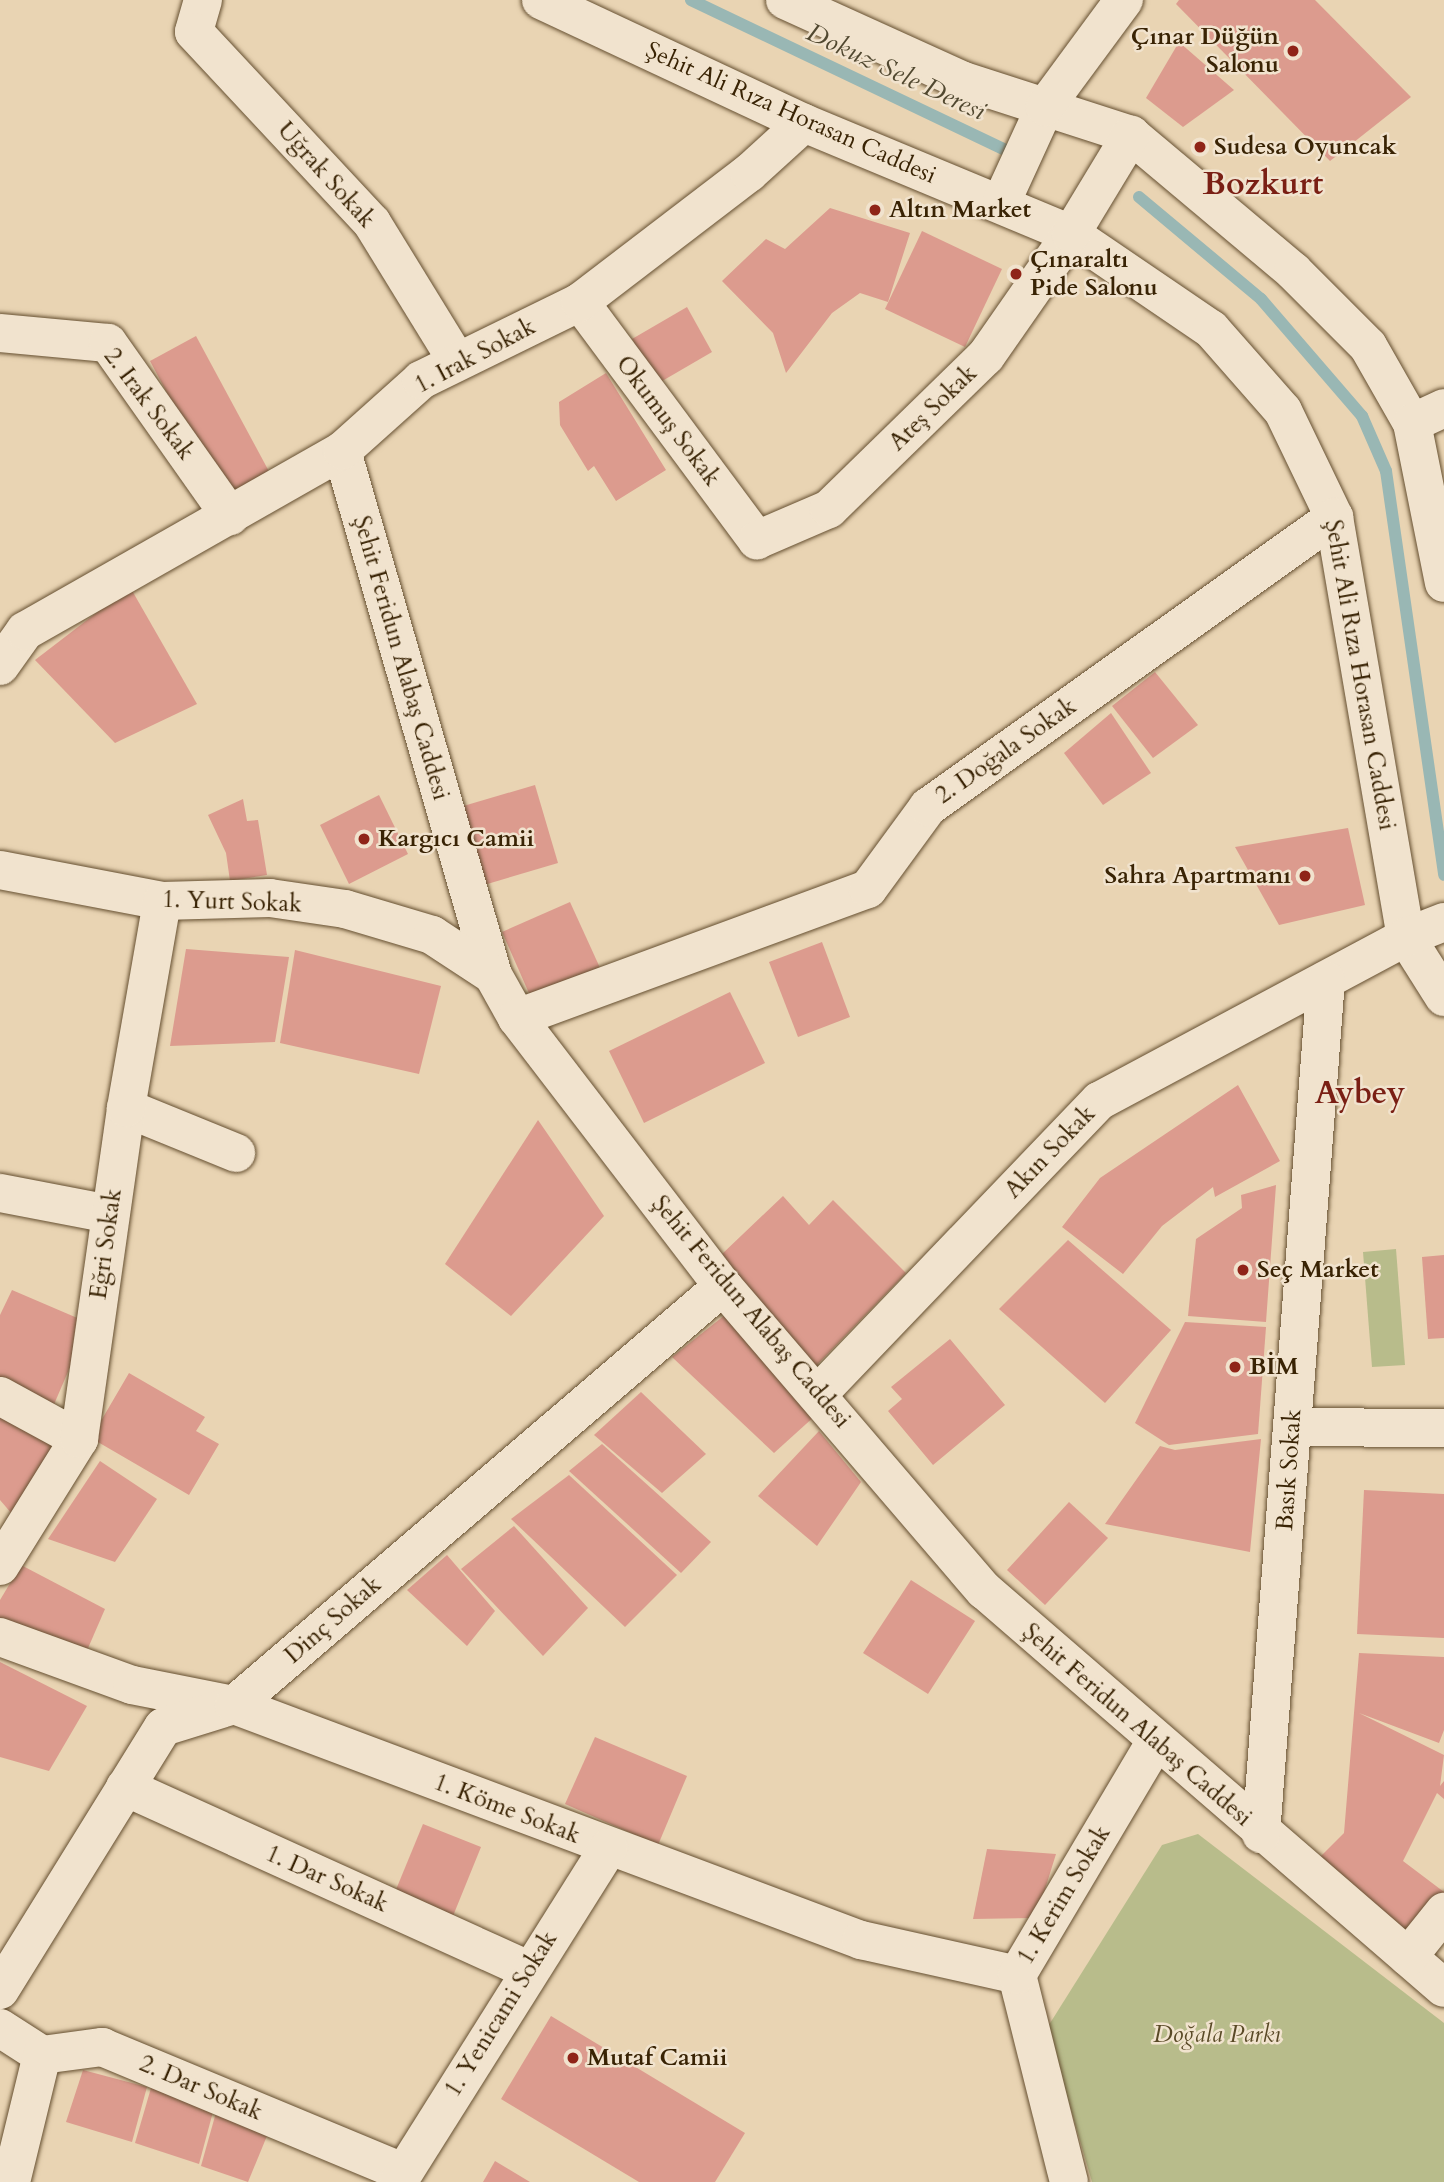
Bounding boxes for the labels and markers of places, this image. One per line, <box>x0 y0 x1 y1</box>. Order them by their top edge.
place label: Çınar Düğün Salonu <box>1131 23 1279 79</box>
marker: Çınar Düğün Salonu <box>1285 43 1301 59</box>
place label: Sudesa Oyuncak <box>1214 133 1397 161</box>
marker: Sudesa Oyuncak <box>1192 139 1208 155</box>
place label: Altın Market <box>889 196 1031 224</box>
marker: Altın Market <box>867 202 883 218</box>
place label: Çınaraltı Pide Salonu <box>1030 246 1158 302</box>
marker: Çınaraltı Pide Salonu <box>1008 266 1024 282</box>
place label: Kargıcı Camii <box>378 825 534 853</box>
marker: Kargıcı Camii <box>356 831 372 847</box>
place label: Sahra Apartmanı <box>1105 862 1291 890</box>
marker: Sahra Apartmanı <box>1297 868 1313 884</box>
place label: Seç Market <box>1257 1256 1379 1284</box>
marker: Seç Market <box>1235 1262 1251 1278</box>
place label: BİM <box>1249 1353 1299 1381</box>
marker: BİM <box>1227 1359 1243 1375</box>
place label: Mutaf Camii <box>587 2044 727 2072</box>
marker: Mutaf Camii <box>565 2050 581 2066</box>

